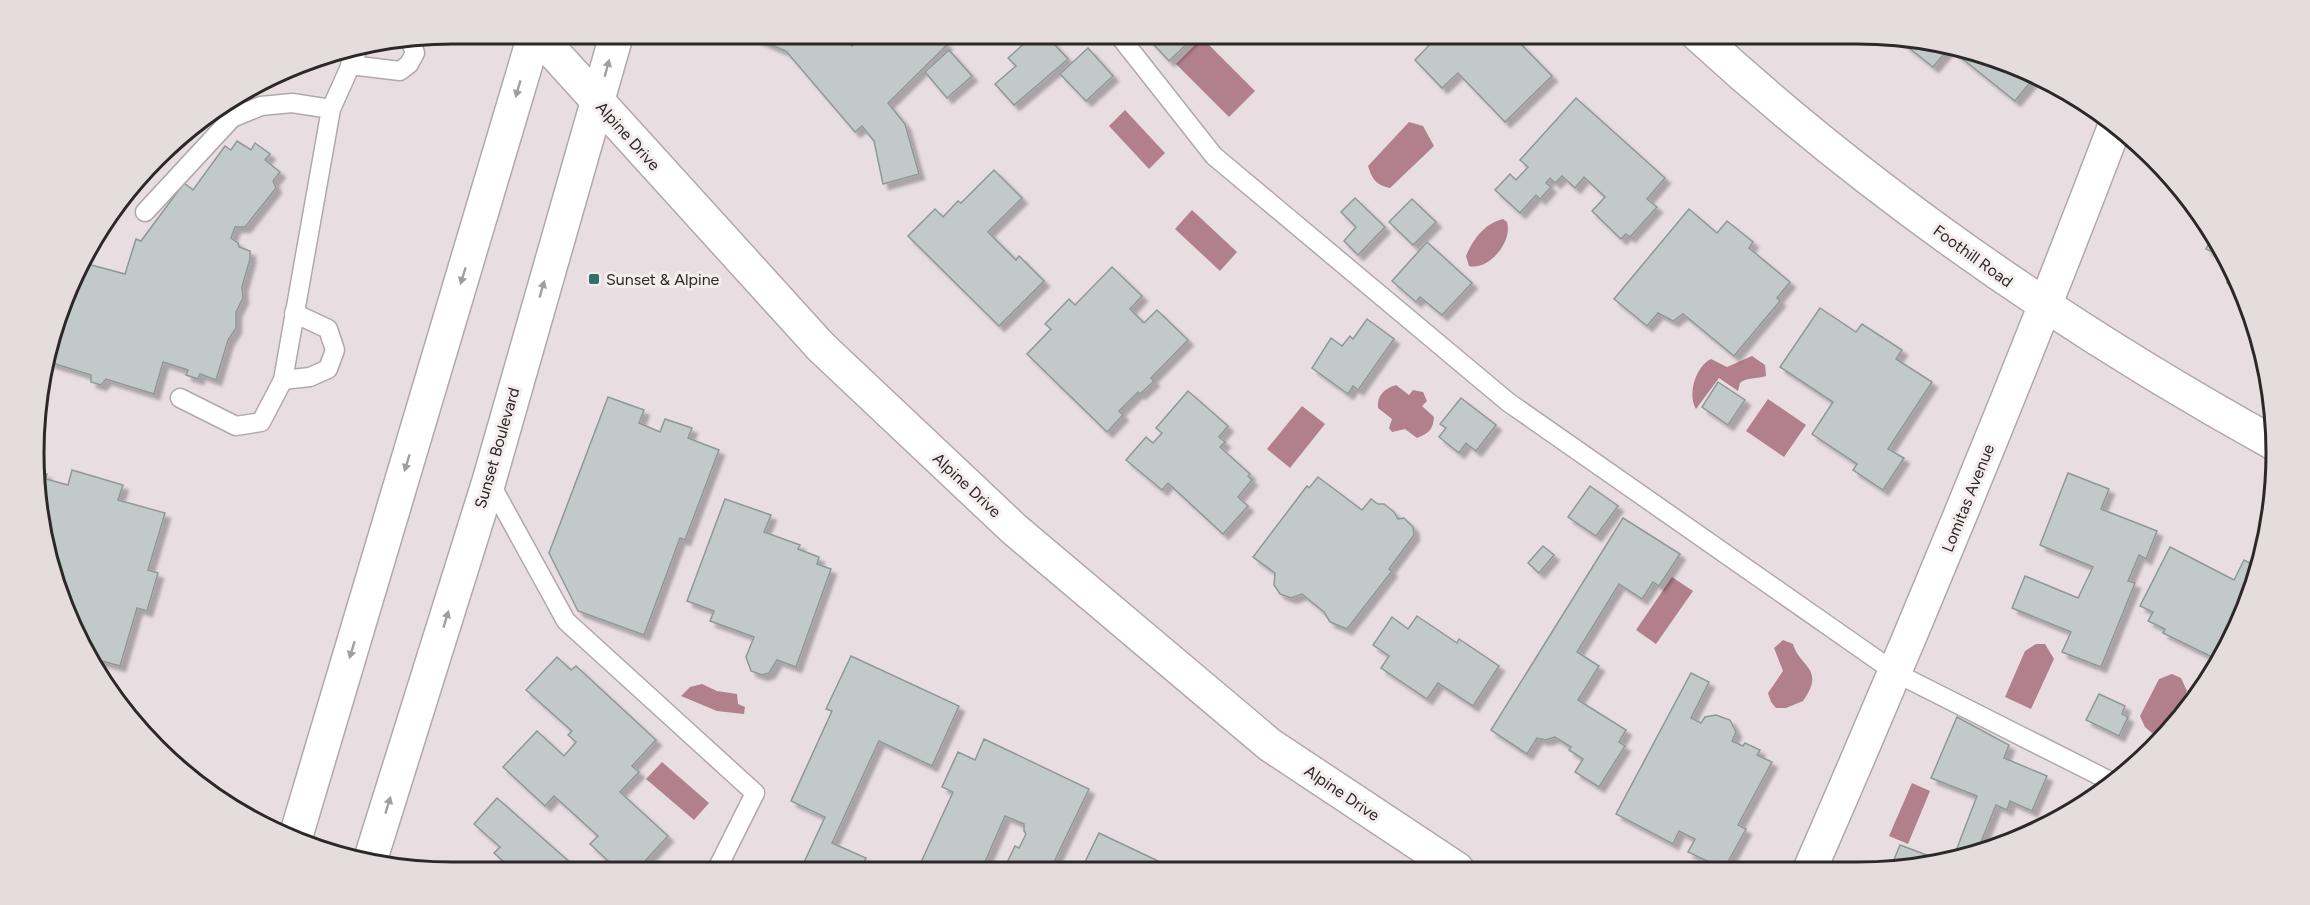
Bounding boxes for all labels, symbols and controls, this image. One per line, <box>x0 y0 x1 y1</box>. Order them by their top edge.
one-way arrow <box>603 59 612 77</box>
one-way arrow <box>513 80 522 98</box>
street label: Alpine Drive <box>592 98 664 175</box>
street label: Foothill Road <box>1930 221 2016 291</box>
one-way arrow <box>458 267 467 285</box>
place label: Sunset & Alpine <box>606 270 720 289</box>
marker: Sunset & Alpine <box>587 272 601 286</box>
one-way arrow <box>538 280 547 298</box>
street label: Sunset Boulevard <box>471 385 523 511</box>
street label: Lomitas Avenue <box>1938 441 1998 555</box>
street label: Alpine Drive <box>929 449 1005 521</box>
one-way arrow <box>402 454 411 472</box>
one-way arrow <box>441 610 451 628</box>
one-way arrow <box>346 641 356 659</box>
street label: Alpine Drive <box>1301 761 1383 825</box>
one-way arrow <box>383 796 393 814</box>

